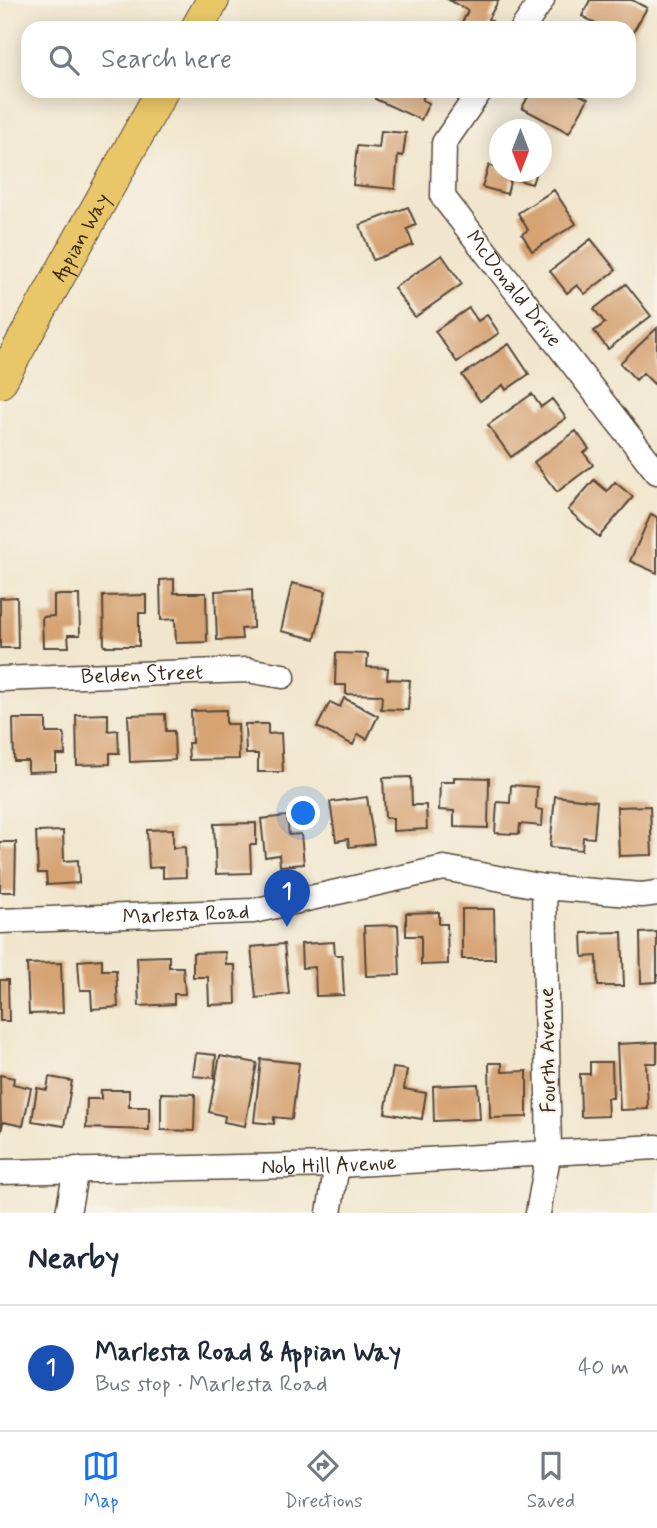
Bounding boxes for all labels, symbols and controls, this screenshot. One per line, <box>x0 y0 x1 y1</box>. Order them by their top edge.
search box <box>21 21 636 98</box>
icon: search <box>45 41 83 79</box>
text: Search here <box>101 43 232 77</box>
north arrow <box>489 119 552 182</box>
street label: Appian Way <box>46 188 117 287</box>
street label: McDonald Drive <box>459 225 568 353</box>
street label: Belden Street <box>80 659 204 691</box>
your location <box>286 796 320 830</box>
pin: 1 <box>264 869 310 927</box>
street label: Marlesta Road <box>122 898 250 931</box>
street label: Fourth Avenue <box>533 987 563 1113</box>
street label: Nob Hill Avenue <box>261 1149 397 1182</box>
text: Nearby <box>28 1239 119 1278</box>
text: Marlesta Road & Appian Way <box>95 1336 401 1370</box>
text: 1 <box>46 1353 56 1383</box>
text: 40 m <box>578 1353 629 1383</box>
text: Bus stop · Marlesta Road <box>95 1370 328 1400</box>
tab: Map <box>82 1447 120 1514</box>
tab: Directions <box>284 1447 363 1514</box>
tab: Saved <box>527 1447 575 1514</box>

